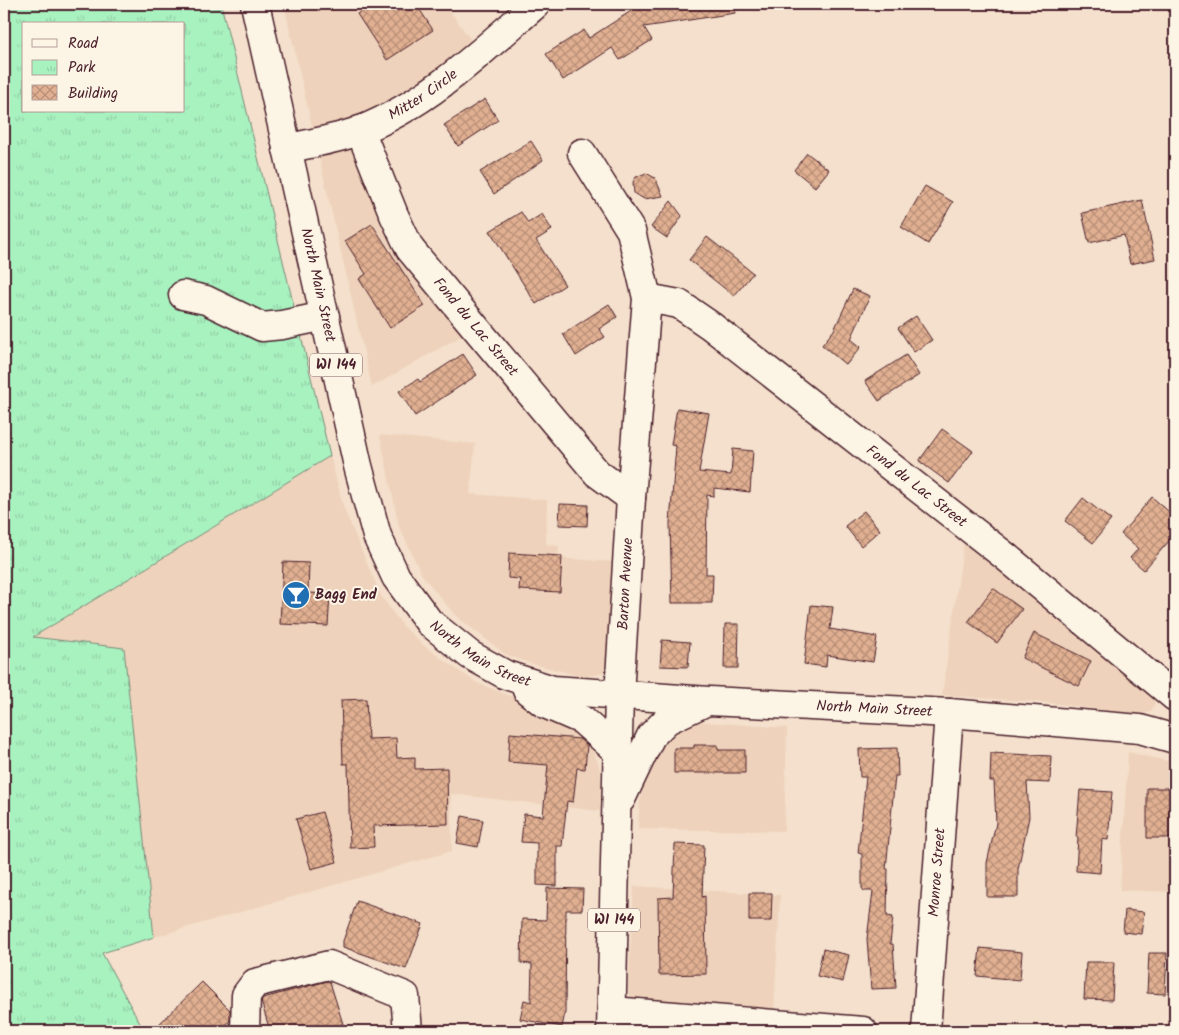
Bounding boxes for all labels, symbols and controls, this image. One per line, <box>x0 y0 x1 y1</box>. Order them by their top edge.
legend <box>22 22 185 112</box>
text: Road <box>68 32 99 56</box>
text: Park <box>68 56 96 80</box>
street label: Mitter Circle <box>384 63 464 127</box>
text: Building <box>68 82 118 106</box>
street label: North Main Street <box>293 226 342 345</box>
street label: Fond du Lac Street <box>427 272 524 382</box>
road number: WI 144 <box>310 354 362 376</box>
street label: Fond du Lac Street <box>860 439 972 534</box>
street label: Barton Avenue <box>612 537 640 631</box>
bar icon: Bagg End <box>281 580 311 610</box>
place label: Bagg End <box>315 583 378 607</box>
street label: North Main Street <box>424 614 534 694</box>
street label: North Main Street <box>816 694 933 724</box>
street label: Monroe Street <box>922 827 953 918</box>
road number: WI 144 <box>588 908 640 932</box>

